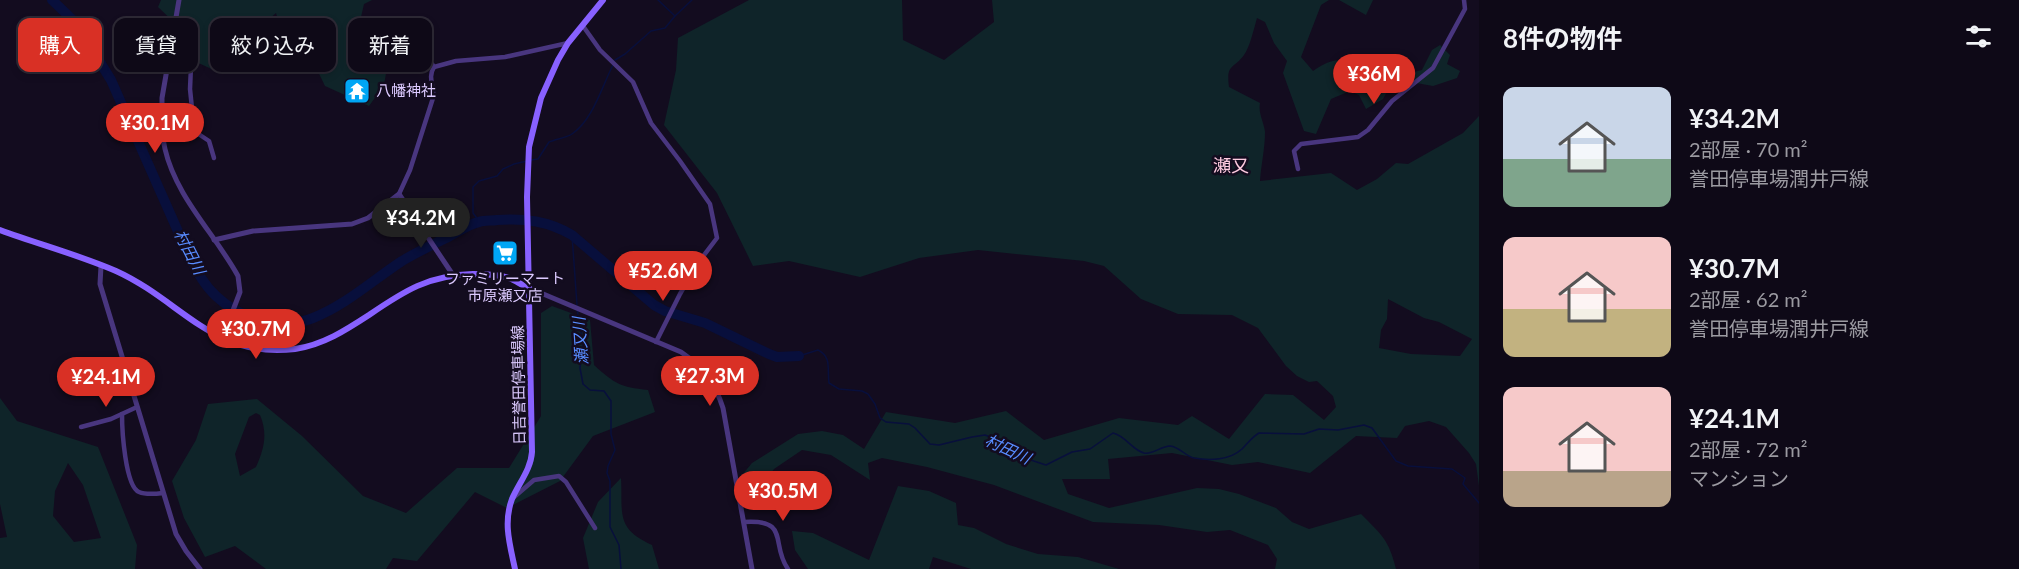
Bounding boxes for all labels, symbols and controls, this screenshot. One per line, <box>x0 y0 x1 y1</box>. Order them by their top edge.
chip: 購入 <box>18 18 102 72</box>
chip: 賃貸 <box>114 18 198 72</box>
chip: 絞り込み <box>210 18 336 72</box>
chip: 新着 <box>348 18 432 72</box>
icon: filters <box>1962 20 1995 53</box>
text: 8件の物件 <box>1503 22 1622 54</box>
pin: ¥36M <box>1338 54 1410 105</box>
text: ¥36M <box>1347 61 1401 85</box>
temple icon: 八幡神社 <box>342 76 372 106</box>
place label: 八幡神社 <box>376 81 436 99</box>
text: ¥34.2M <box>1689 102 1780 134</box>
pin: ¥30.1M <box>106 103 204 154</box>
text: ¥30.1M <box>120 110 190 134</box>
icon: home <box>1551 111 1623 183</box>
text: 2部屋 · 70 m² <box>1689 137 1808 161</box>
district label: 瀬又 <box>1213 154 1249 176</box>
text: 誉田停車場潤井戸線 <box>1689 166 1869 190</box>
pin: ¥34.2M <box>372 198 470 249</box>
text: ¥34.2M <box>386 205 456 229</box>
water label: 村田川 <box>171 226 211 279</box>
supermarket icon: ファミリーマート 市原瀬又店 <box>490 238 520 268</box>
pin: ¥52.6M <box>614 251 712 302</box>
text: ¥30.7M <box>1689 252 1780 284</box>
text: ¥52.6M <box>628 258 698 282</box>
icon: home <box>1551 261 1623 333</box>
place label: ファミリーマート 市原瀬又店 <box>445 269 565 304</box>
text: 2部屋 · 62 m² <box>1689 287 1808 311</box>
pin: ¥30.7M <box>207 309 305 360</box>
water label: 瀬又川 <box>568 314 591 366</box>
text: ¥30.7M <box>221 316 291 340</box>
text: 誉田停車場潤井戸線 <box>1689 316 1869 340</box>
street label: 日吉誉田停車場線 <box>508 325 528 445</box>
pin: ¥27.3M <box>661 356 759 407</box>
pin: ¥24.1M <box>57 357 155 408</box>
text: ¥27.3M <box>675 363 745 387</box>
text: ¥24.1M <box>71 364 141 388</box>
text: ¥24.1M <box>1689 402 1780 434</box>
icon: home <box>1551 411 1623 483</box>
water label: 村田川 <box>982 430 1036 468</box>
text: 2部屋 · 72 m² <box>1689 437 1808 461</box>
text: マンション <box>1689 466 1789 490</box>
pin: ¥30.5M <box>734 471 832 522</box>
text: ¥30.5M <box>748 478 818 502</box>

